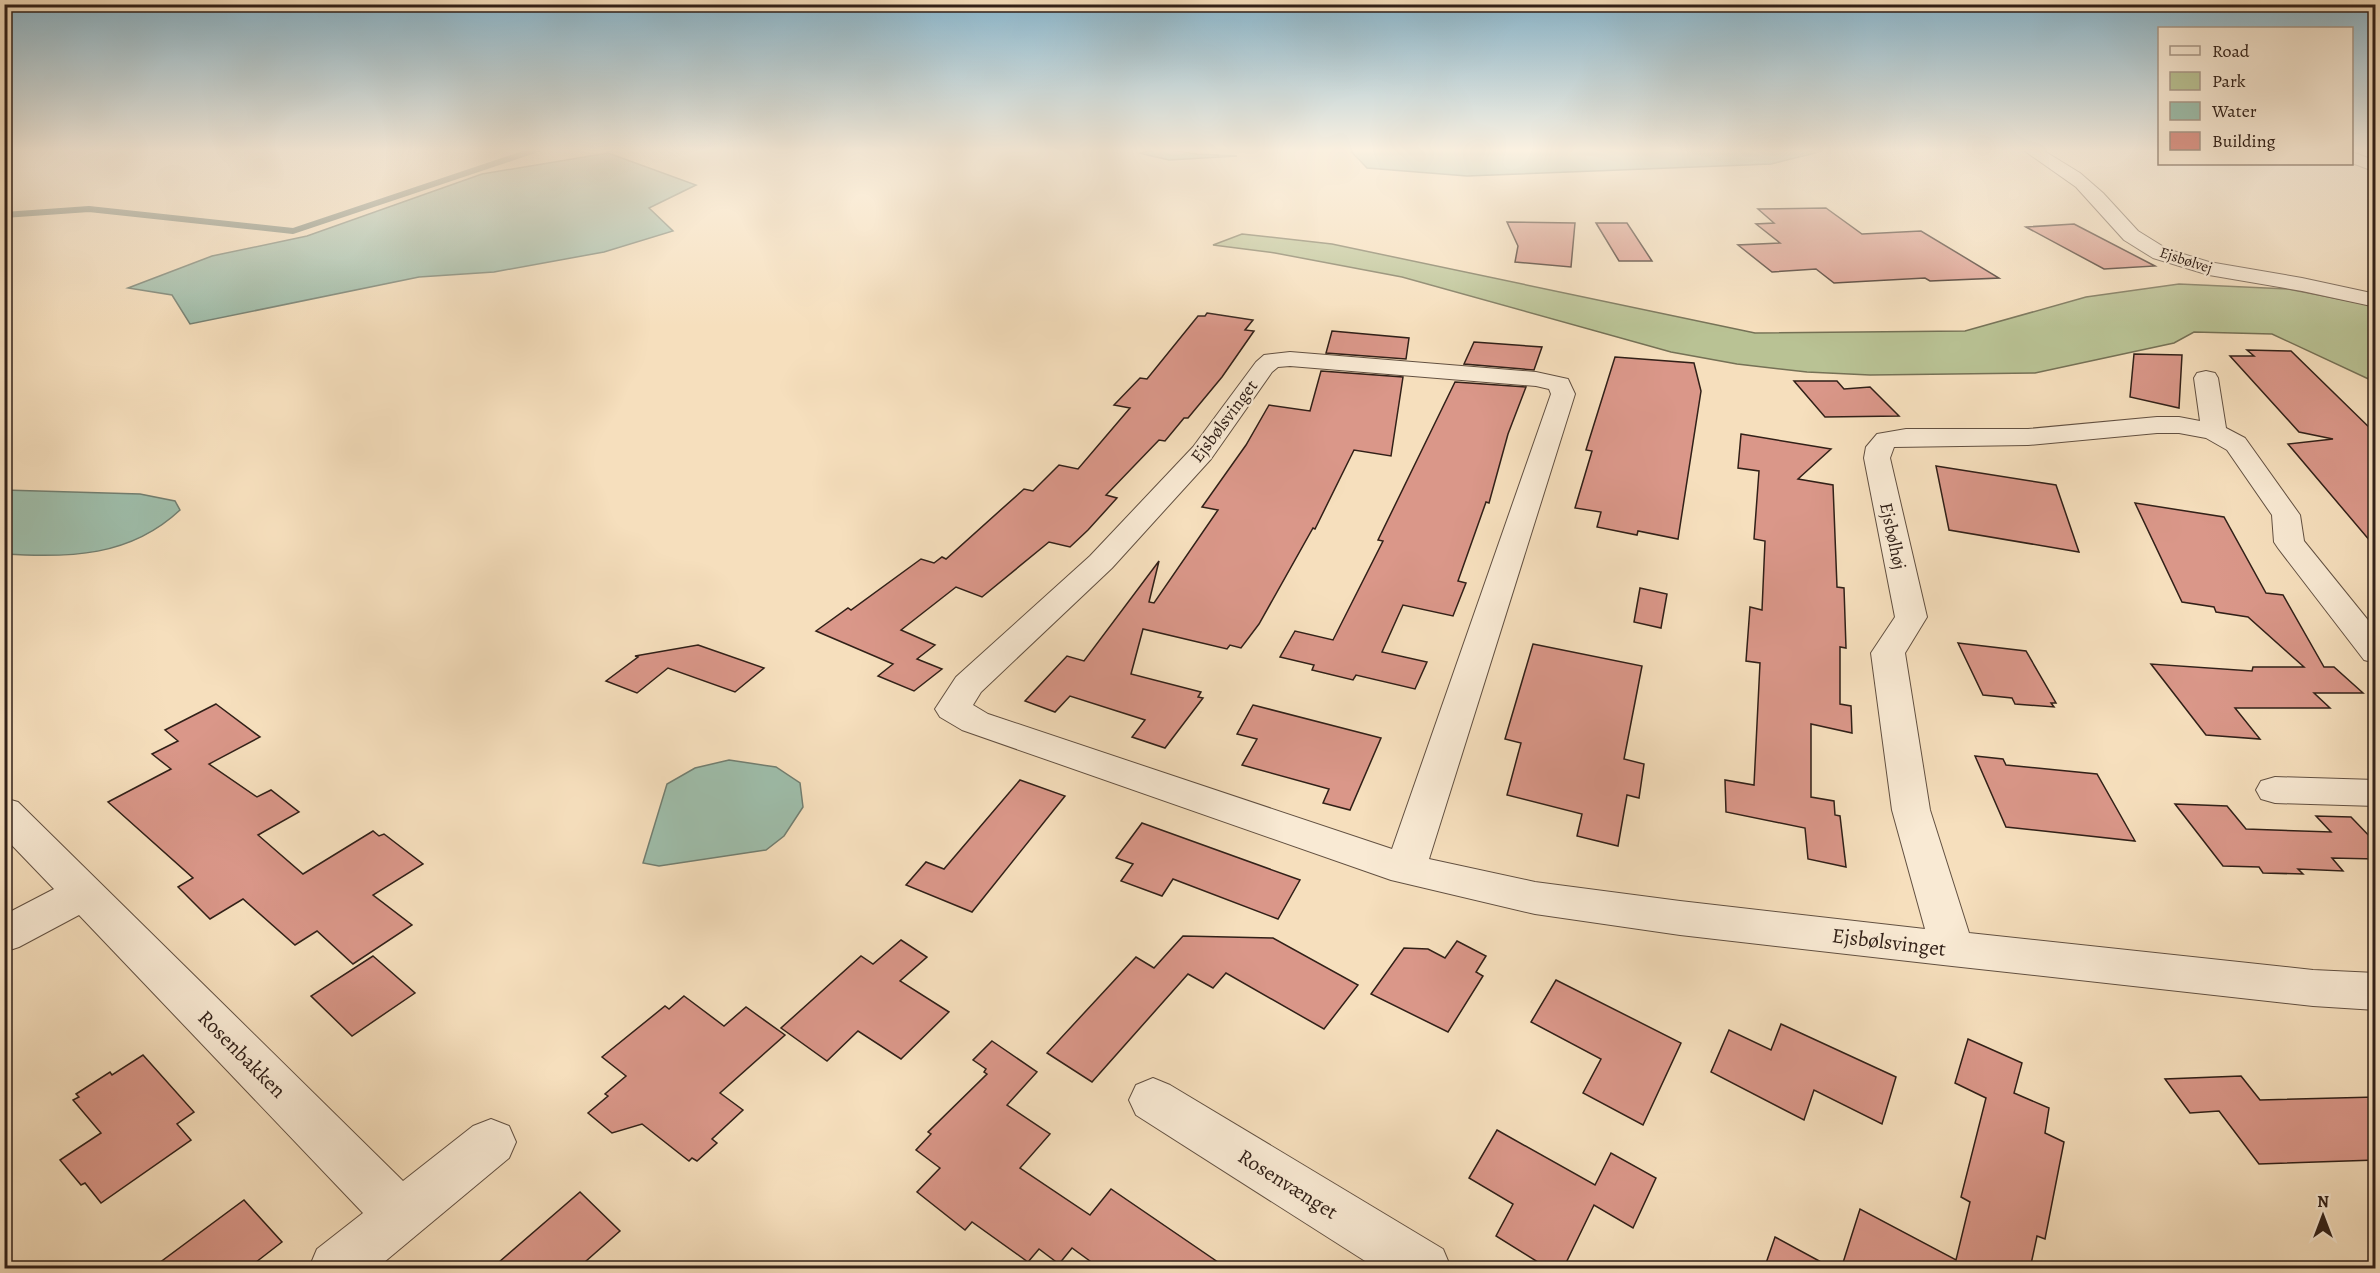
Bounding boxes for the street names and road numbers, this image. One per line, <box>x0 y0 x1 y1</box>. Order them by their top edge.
street label: Ejsbølvej <box>2157 242 2215 278</box>
street label: Ejsbølsvinget <box>1185 375 1263 467</box>
street label: Ejsbølhøj <box>1874 500 1912 572</box>
street label: Ejsbølsvinget <box>1831 921 1948 963</box>
street label: Rosenbakken <box>192 1004 292 1104</box>
street label: Rosenvænget <box>1233 1142 1343 1226</box>

